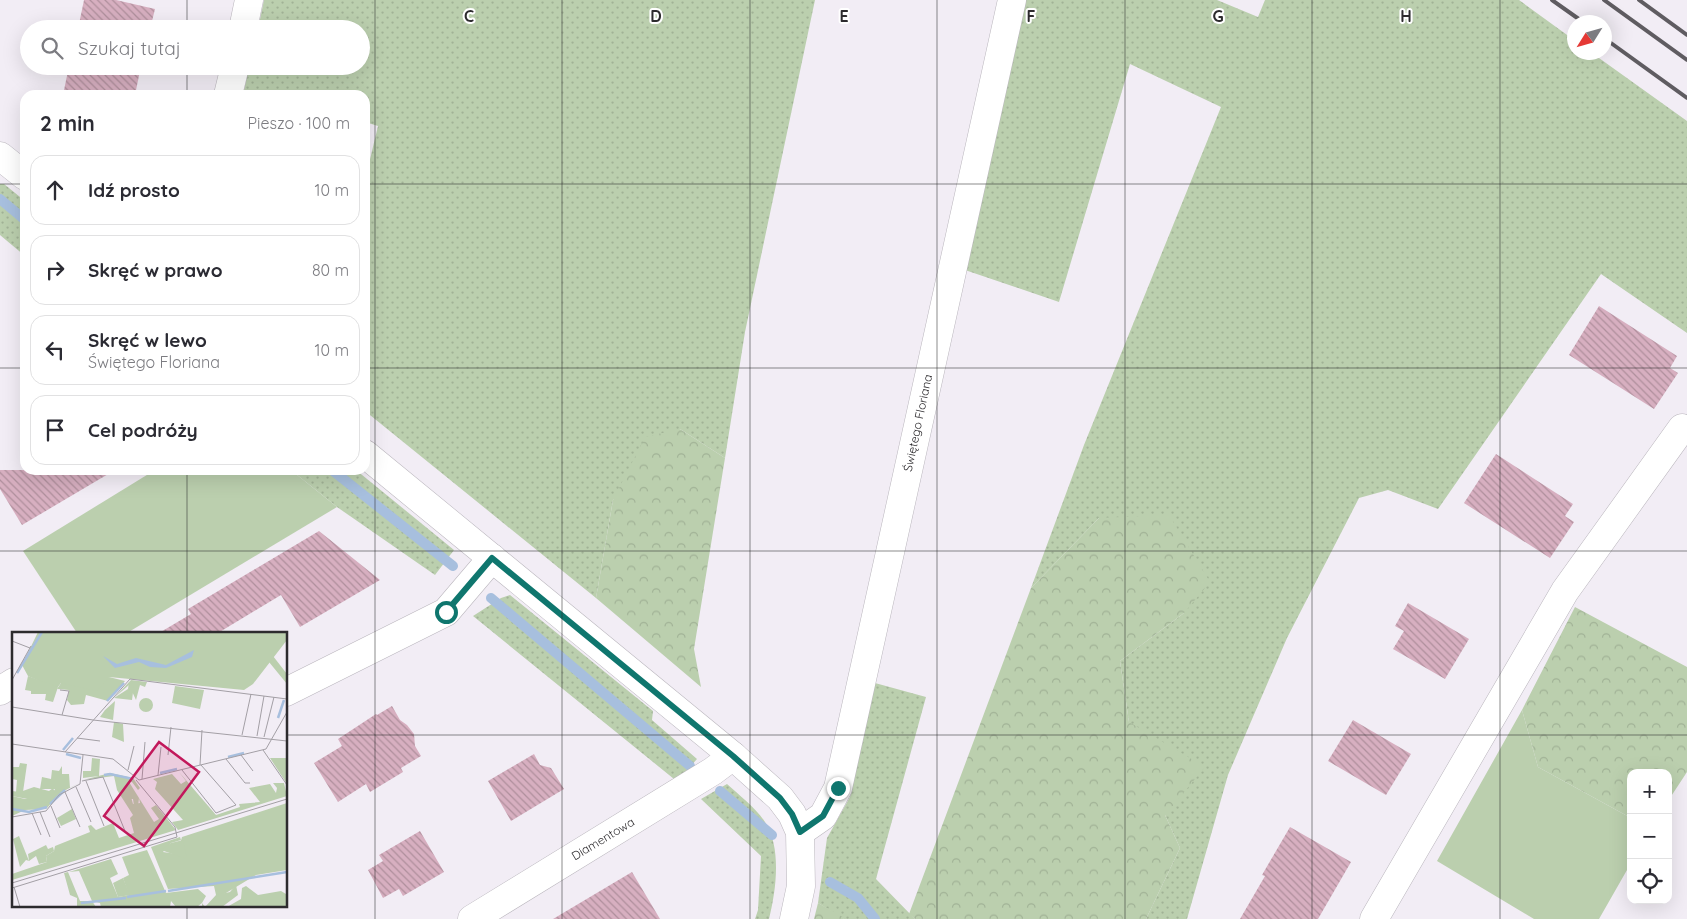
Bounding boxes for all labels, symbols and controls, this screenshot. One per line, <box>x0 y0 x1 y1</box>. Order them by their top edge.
text: C <box>464 6 474 26</box>
text: D <box>650 6 662 26</box>
text: E <box>839 6 849 26</box>
text: F <box>1027 6 1036 26</box>
text: G <box>1212 6 1224 26</box>
text: H <box>1400 6 1412 26</box>
north arrow <box>1567 15 1612 60</box>
search box <box>20 20 370 75</box>
icon: search <box>38 34 66 62</box>
text: Szukaj tutaj <box>78 36 181 60</box>
text: 2 min <box>40 110 95 136</box>
text: Pieszo · 100 m <box>248 113 350 133</box>
icon: ahead <box>41 176 69 204</box>
text: Idź prosto <box>88 178 180 202</box>
text: 10 m <box>315 180 349 200</box>
icon: right <box>41 256 69 284</box>
text: Skręć w prawo <box>88 258 223 282</box>
text: 80 m <box>312 260 349 280</box>
text: Skręć w lewo <box>88 328 207 352</box>
icon: left <box>41 336 69 364</box>
text: 10 m <box>315 340 349 360</box>
text: Świętego Floriana <box>88 352 220 372</box>
street label: Świętego Floriana <box>900 373 935 473</box>
icon: arrive <box>41 416 69 444</box>
text: Cel podróży <box>88 418 198 442</box>
route start <box>435 601 458 624</box>
inset map <box>12 632 288 906</box>
map controls <box>1627 769 1672 904</box>
button: + <box>1627 769 1672 814</box>
route end <box>827 777 850 800</box>
street label: Diamentowa <box>569 814 637 863</box>
button: − <box>1627 814 1672 859</box>
button: locate <box>1627 859 1672 904</box>

